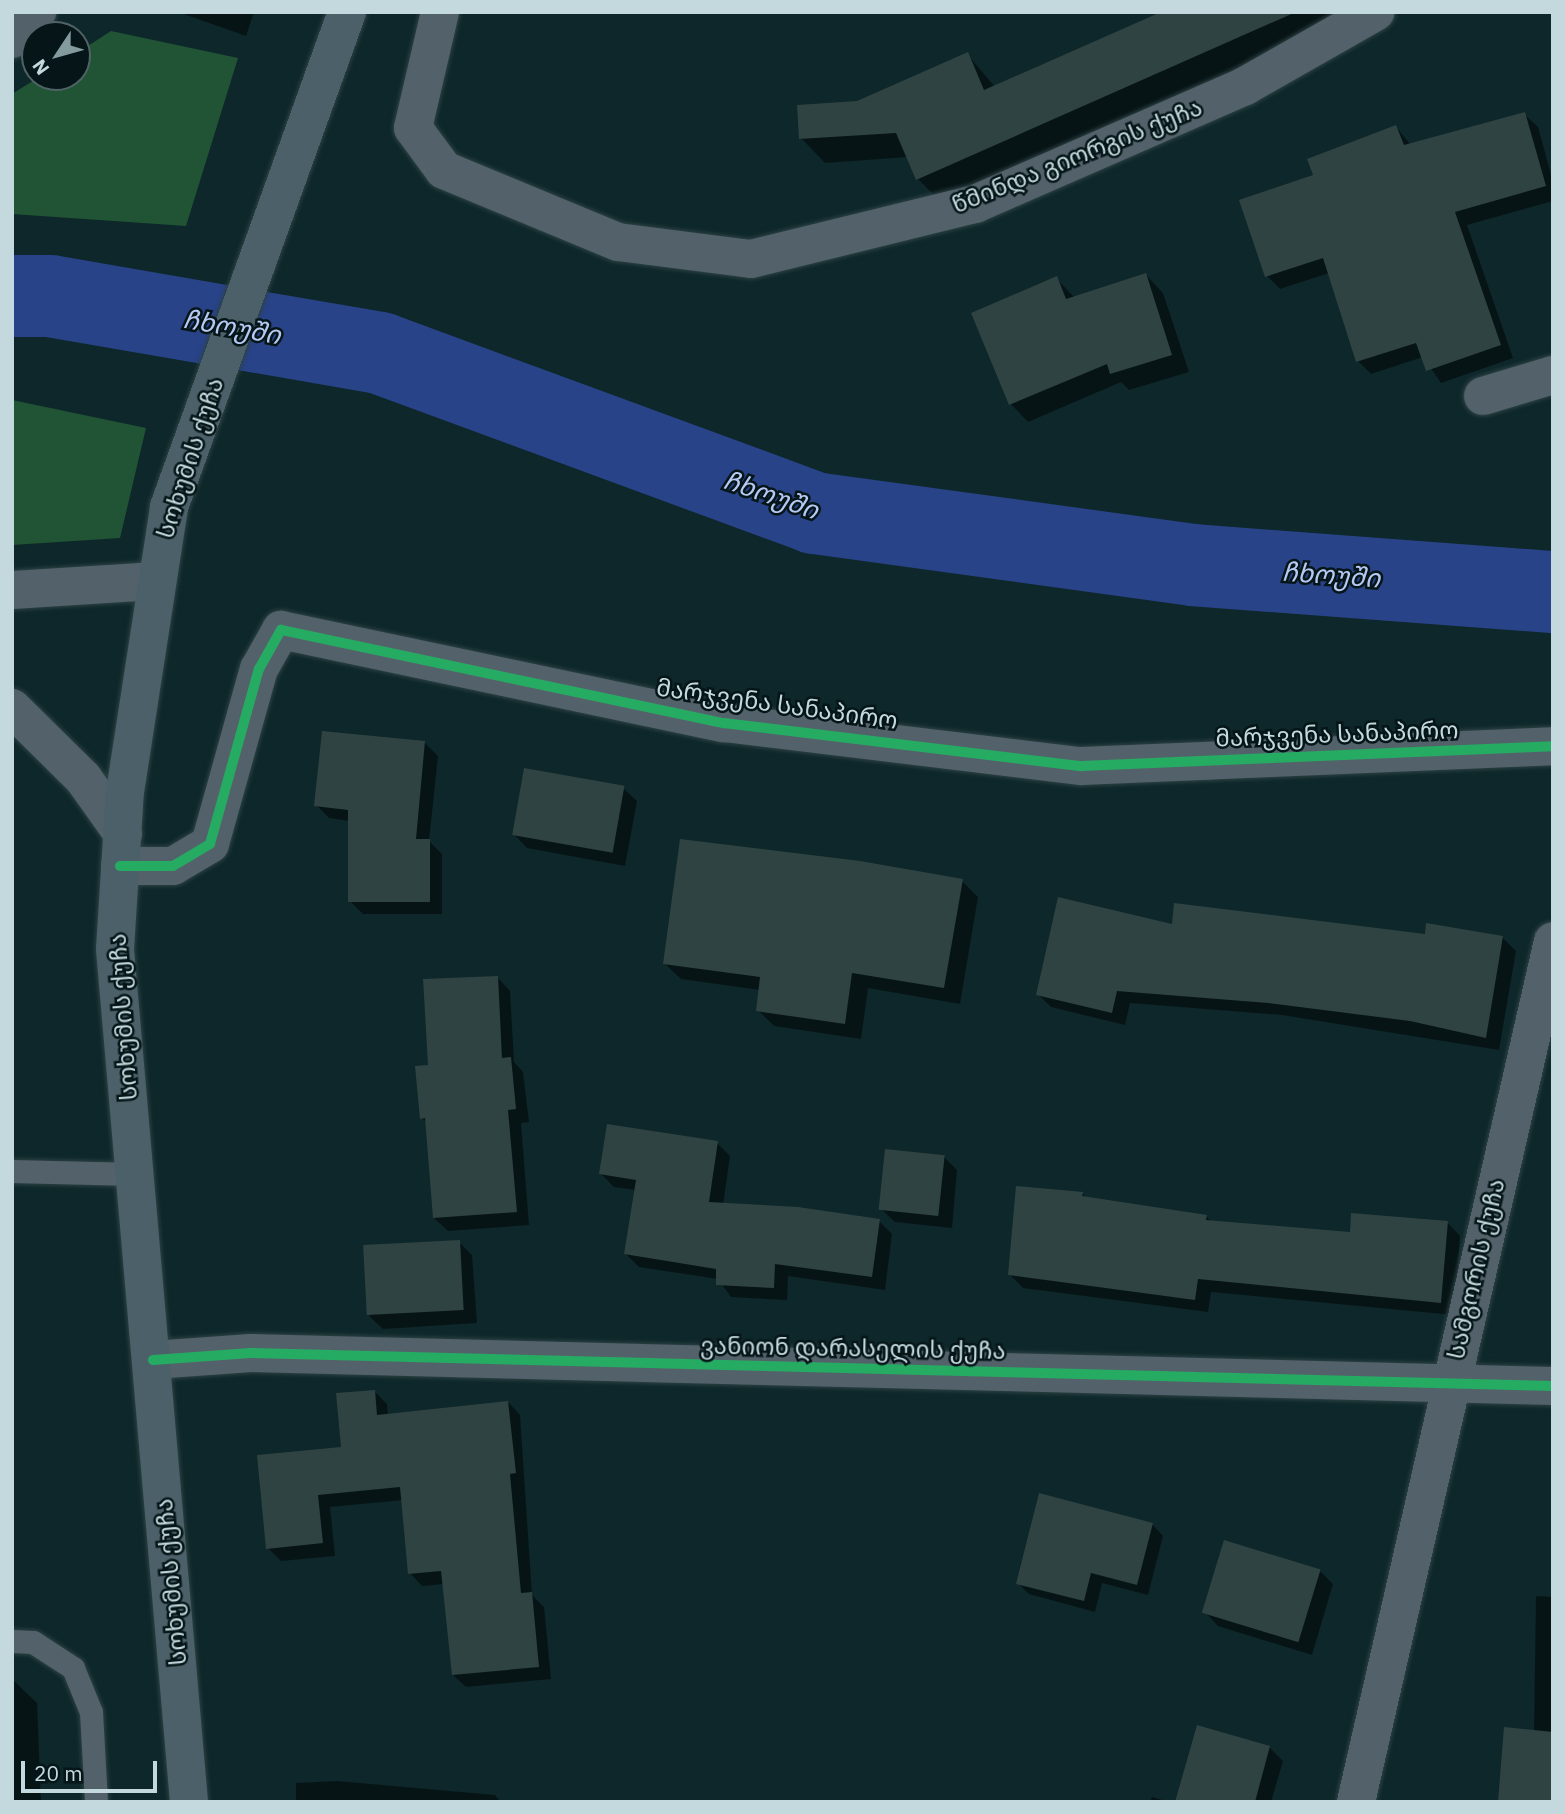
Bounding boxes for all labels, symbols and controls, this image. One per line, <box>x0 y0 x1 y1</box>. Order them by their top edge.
north arrow <box>21 21 91 91</box>
text: N <box>27 55 54 80</box>
street label: წმინდა გიორგის ქუჩა <box>948 93 1206 219</box>
water label: ჩხოუში <box>181 303 283 351</box>
street label: სოხუმის ქუჩა <box>150 374 230 542</box>
water label: ჩხოუში <box>719 464 823 526</box>
water label: ჩხოუში <box>1281 556 1381 594</box>
street label: მარჯვენა სანაპირო <box>655 673 899 735</box>
street label: მარჯვენა სანაპირო <box>1215 715 1459 753</box>
street label: სოხუმის ქუჩა <box>103 933 143 1101</box>
street label: სამგორის ქუჩა <box>1441 1176 1511 1362</box>
street label: ვანიონ დარასელის ქუჩა <box>700 1331 1006 1365</box>
street label: სოხუმის ქუჩა <box>149 1497 193 1667</box>
scale bar <box>24 1748 161 1792</box>
text: 20 m <box>34 1759 83 1787</box>

